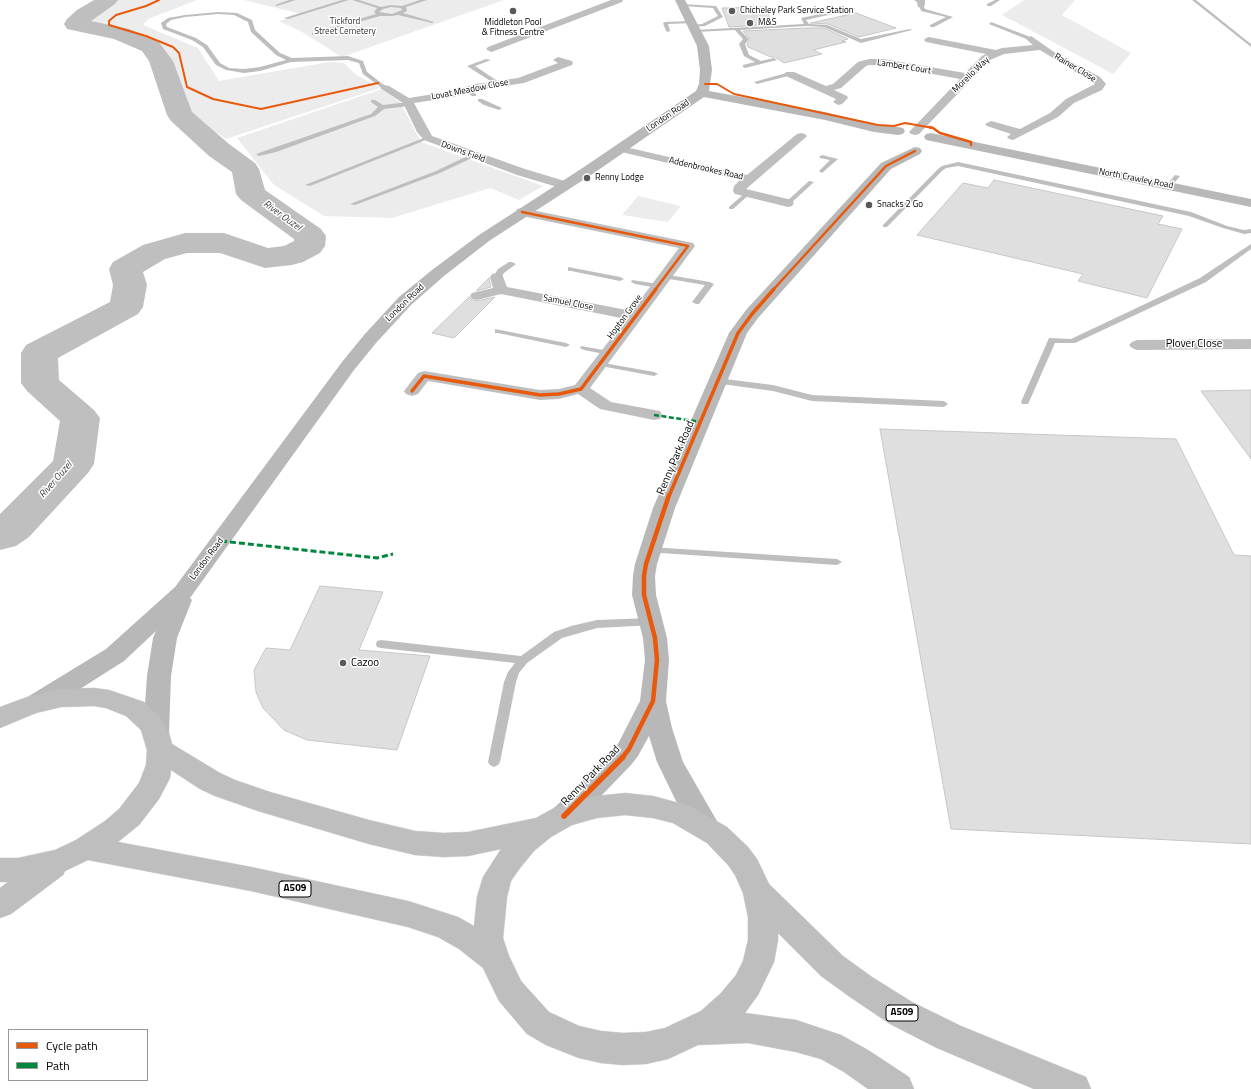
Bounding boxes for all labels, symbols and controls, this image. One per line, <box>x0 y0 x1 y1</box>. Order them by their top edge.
marker: Middleton Pool & Fitness Centre <box>508 6 518 16</box>
marker: Chicheley Park Service Station <box>727 6 737 16</box>
place label: Chicheley Park Service Station <box>740 6 853 16</box>
park label: Tickford Street Cemetery <box>314 17 376 38</box>
place label: Middleton Pool & Fitness Centre <box>482 18 544 39</box>
marker: M&S <box>745 18 755 28</box>
place label: M&S <box>758 18 777 28</box>
street label: Rainer Close <box>1052 51 1098 85</box>
street label: Morello Way <box>950 55 992 95</box>
street label: Lambert Court <box>876 57 932 77</box>
street label: Lovat Meadow Close <box>431 77 509 103</box>
street label: London Road <box>644 98 692 134</box>
street label: Downs Field <box>439 139 487 165</box>
street label: Addenbrookes Road <box>668 155 744 183</box>
street label: North Crawley Road <box>1098 166 1174 192</box>
marker: Renny Lodge <box>582 173 592 183</box>
place label: Renny Lodge <box>595 173 644 183</box>
water label: River Ouzel <box>261 198 303 234</box>
marker: Snacks 2 Go <box>864 200 874 210</box>
place label: Snacks 2 Go <box>877 200 923 210</box>
street label: London Road <box>383 282 427 324</box>
street label: Samuel Close <box>542 293 594 313</box>
street label: Hopton Grove <box>605 293 645 341</box>
street label: Plover Close <box>1166 337 1222 351</box>
street label: Renny Park Road <box>654 419 698 497</box>
water label: River Ouzel <box>37 459 75 501</box>
street label: London Road <box>188 536 226 582</box>
place label: Cazoo <box>351 656 379 670</box>
marker: Cazoo <box>338 658 348 668</box>
street label: Renny Park Road <box>559 743 623 809</box>
road number: A509 <box>279 881 311 897</box>
road number: A509 <box>886 1005 918 1021</box>
legend <box>8 1029 148 1081</box>
text: Cycle path <box>46 1036 98 1055</box>
text: Path <box>46 1056 70 1075</box>

